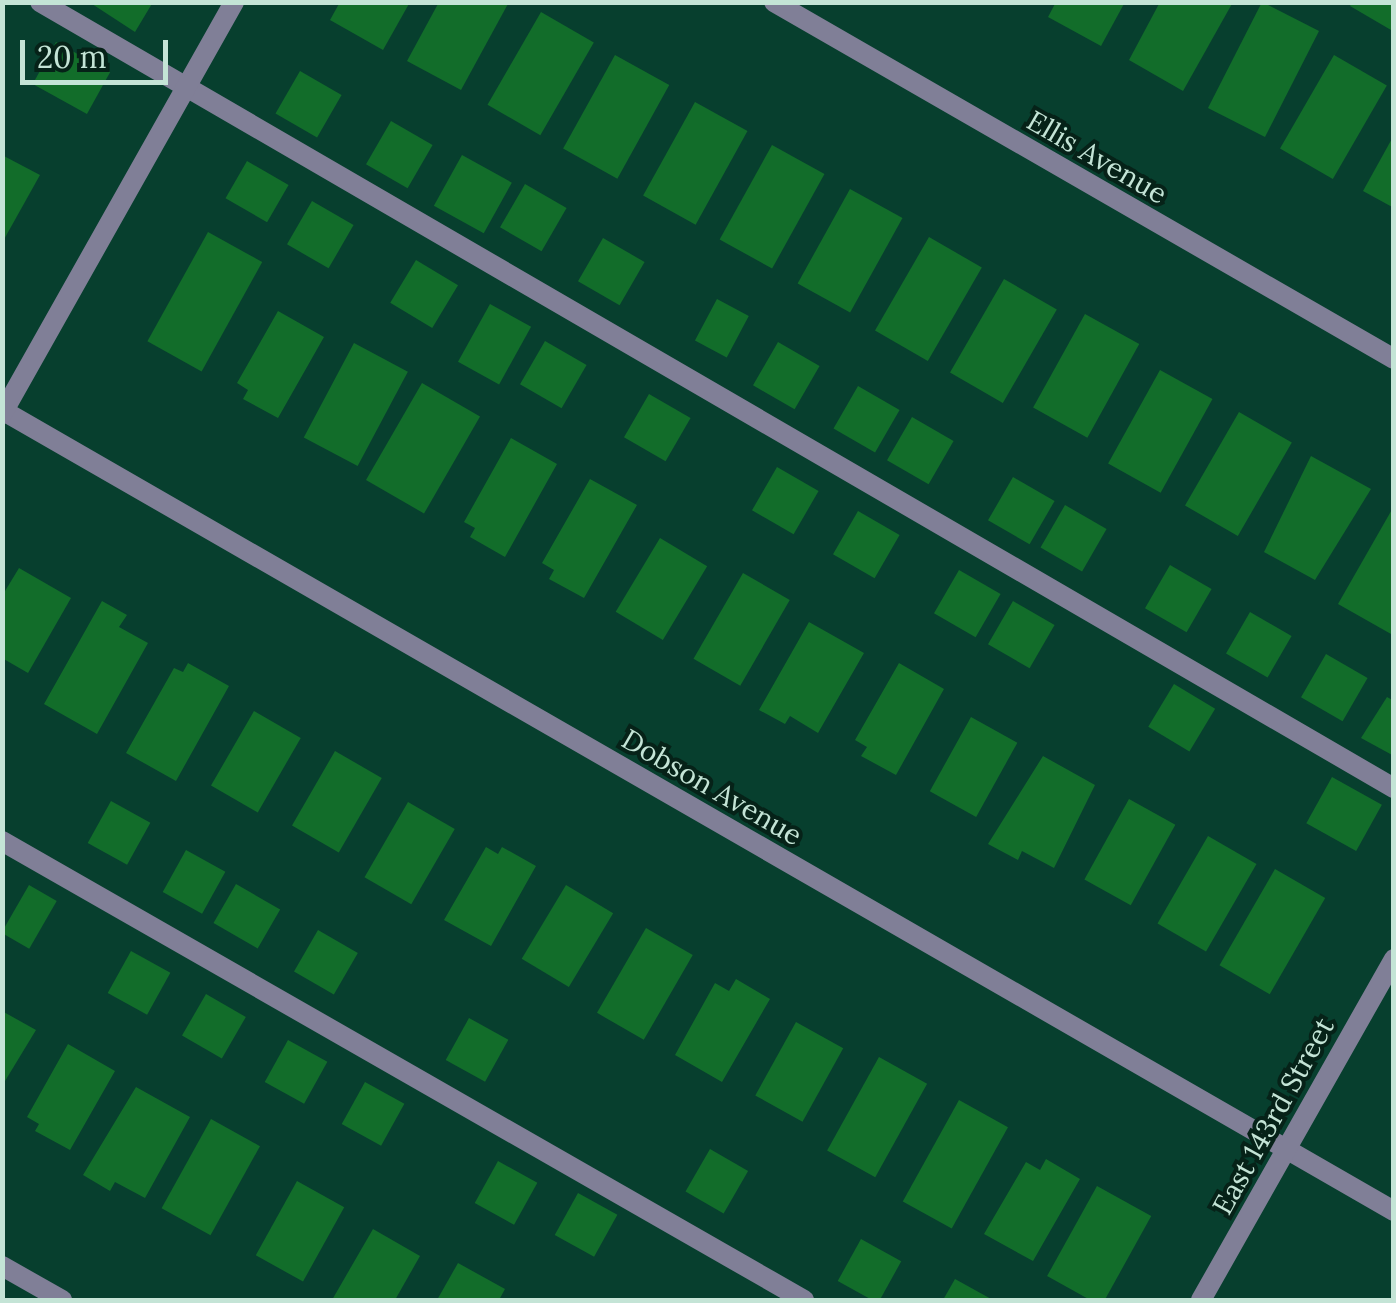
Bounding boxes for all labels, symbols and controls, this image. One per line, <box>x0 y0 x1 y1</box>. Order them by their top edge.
scale bar <box>25 20 172 82</box>
text: 20 m <box>37 38 106 76</box>
street label: Ellis Avenue <box>1021 103 1173 211</box>
street label: Dobson Avenue <box>616 722 808 852</box>
street label: East 143rd Street <box>1205 1012 1341 1220</box>

